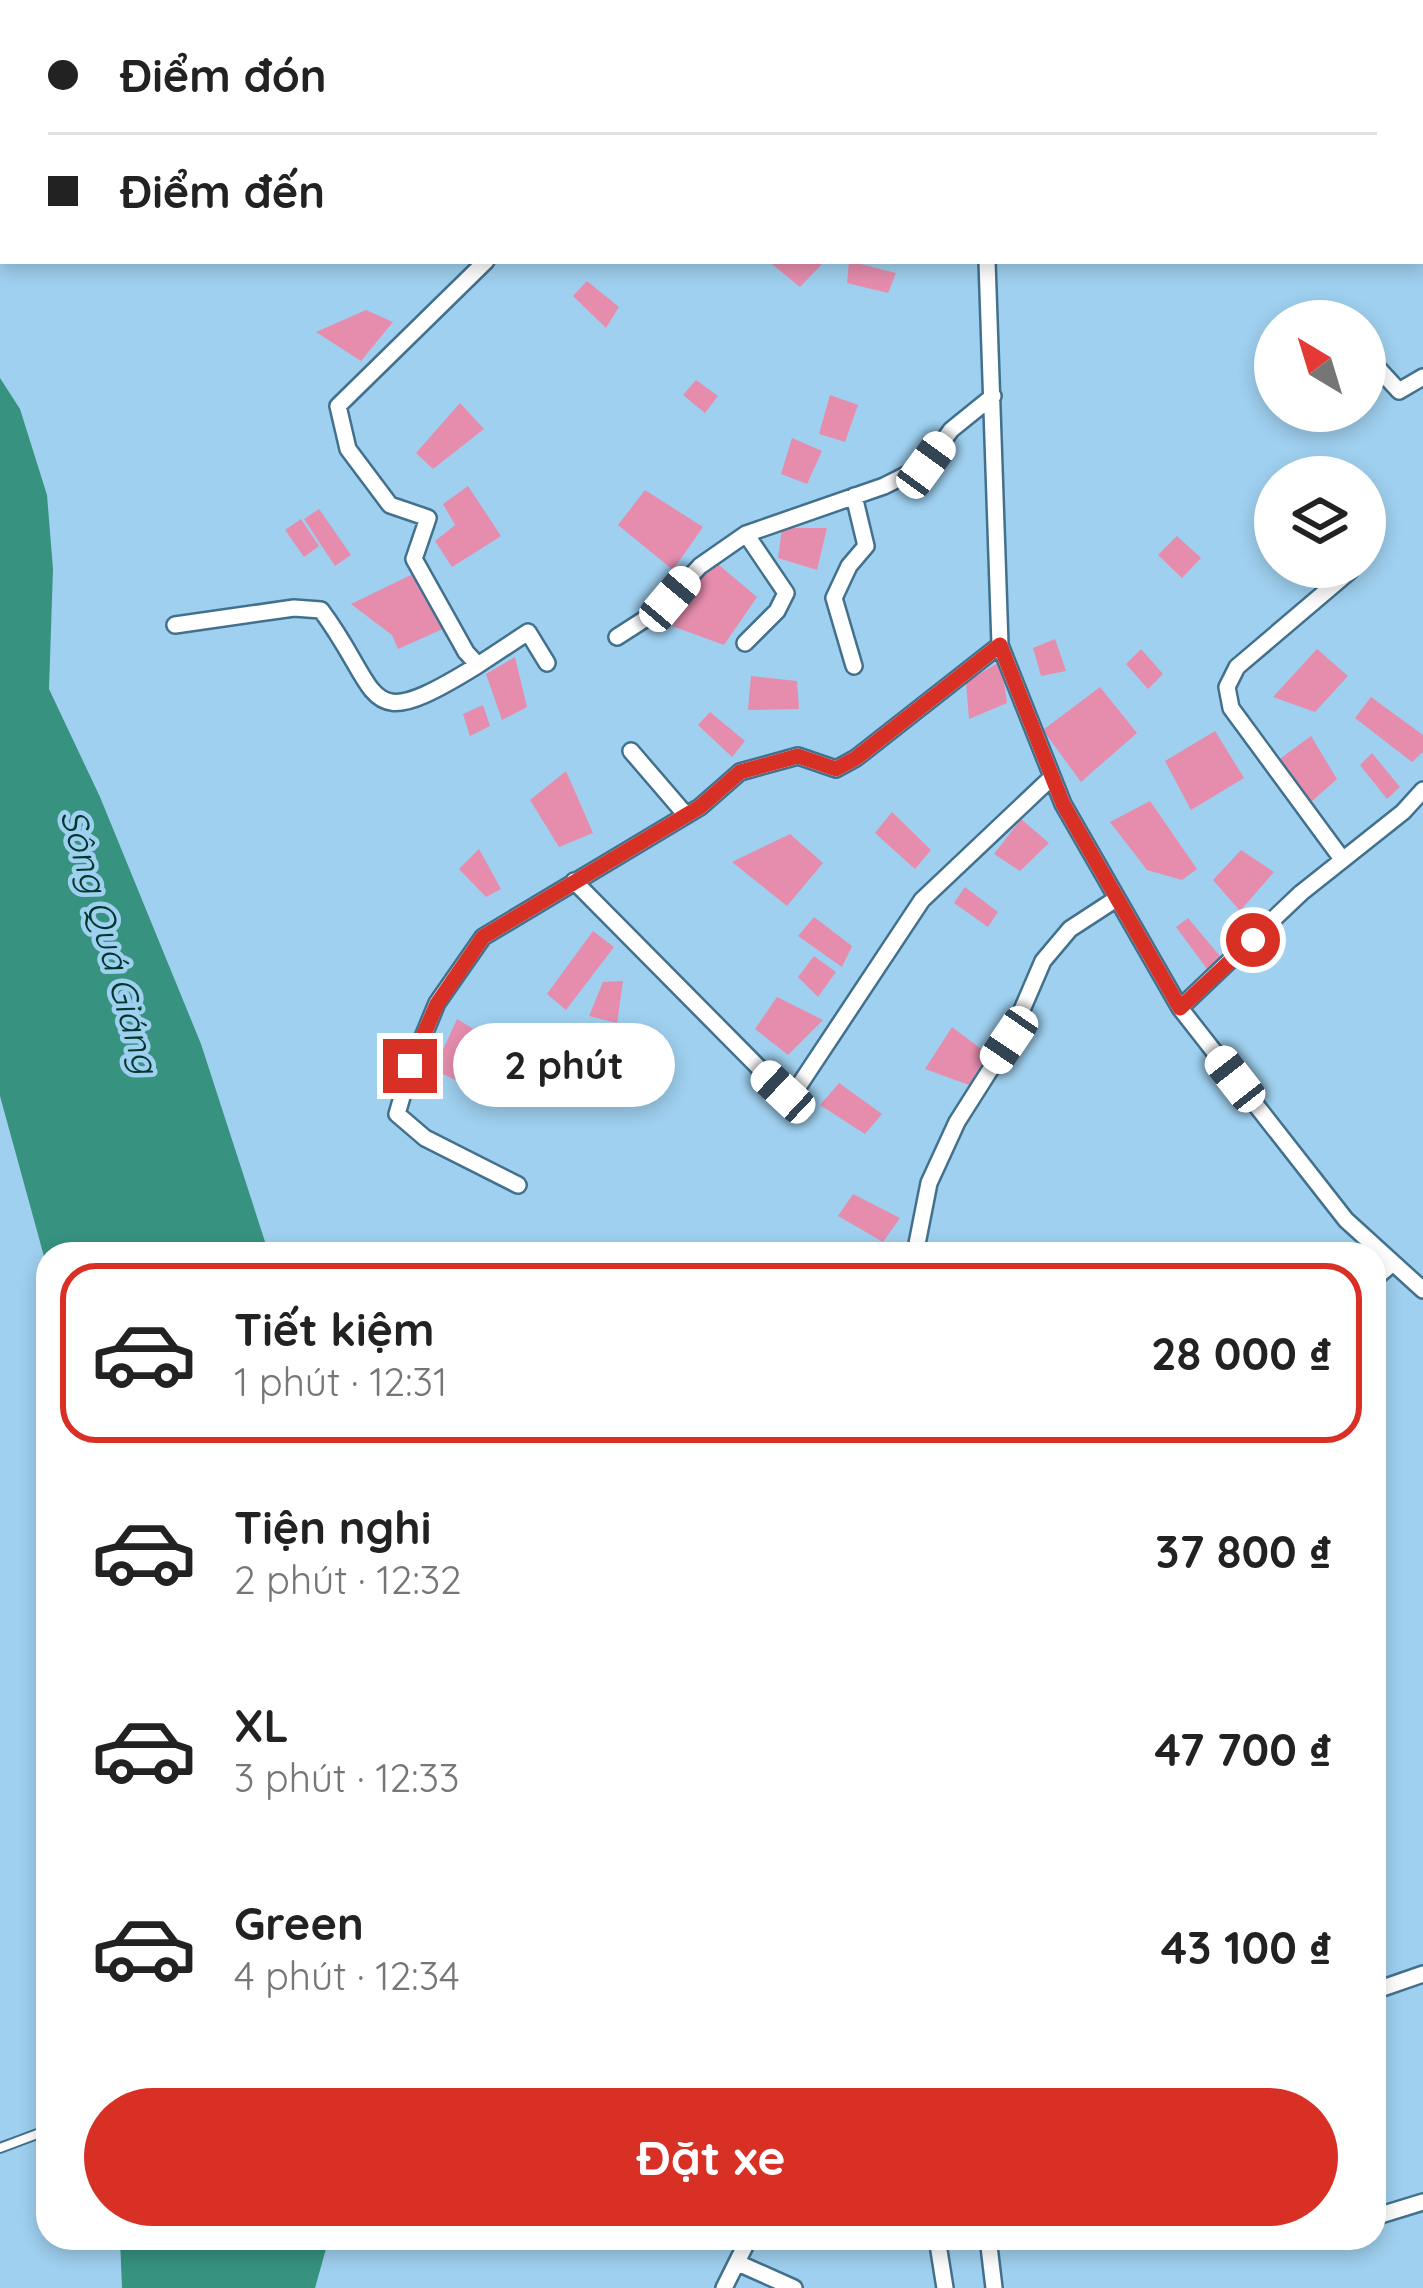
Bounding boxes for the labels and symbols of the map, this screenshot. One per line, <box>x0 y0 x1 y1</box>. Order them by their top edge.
north arrow <box>1254 300 1386 432</box>
car <box>890 425 962 505</box>
car <box>633 560 707 638</box>
water label: Sông Quá Giáng <box>51 803 170 1081</box>
route start <box>1226 913 1280 967</box>
car <box>974 1000 1044 1080</box>
callout: 2 phút <box>452 1024 674 1108</box>
route end <box>383 1039 437 1093</box>
car <box>1199 1040 1271 1118</box>
car <box>744 1054 822 1130</box>

